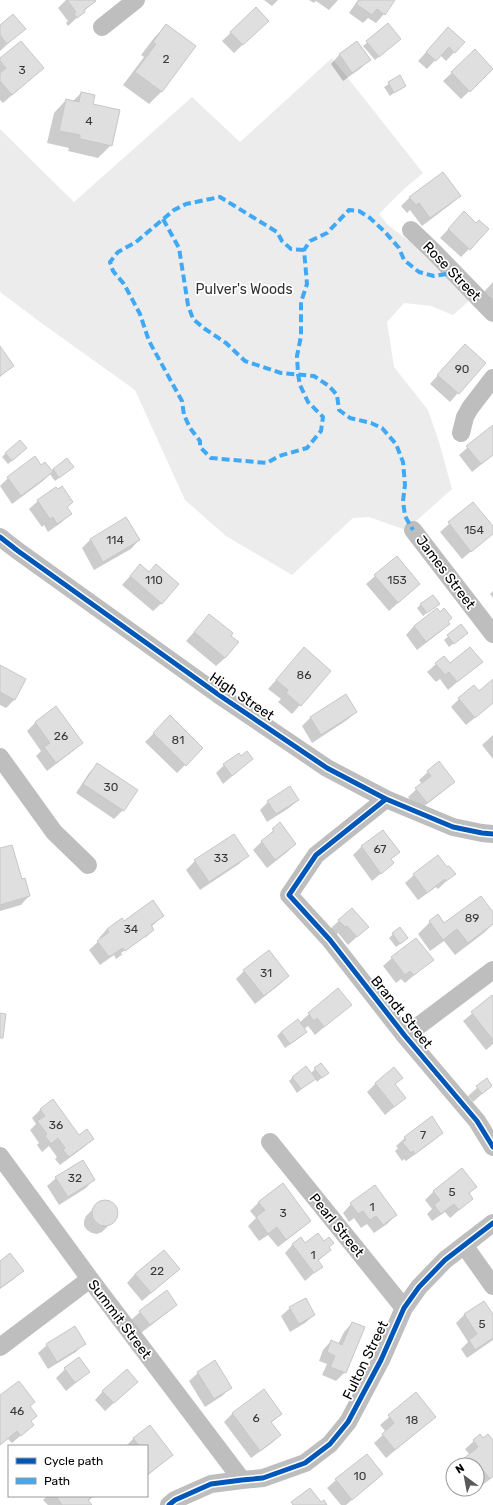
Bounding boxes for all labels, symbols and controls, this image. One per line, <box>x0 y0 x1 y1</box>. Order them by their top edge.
house number: 2 <box>162 52 170 66</box>
house number: 3 <box>18 63 26 77</box>
house number: 4 <box>85 114 93 128</box>
street label: Rose Street <box>419 238 485 305</box>
park label: Pulver's Woods <box>195 281 293 298</box>
house number: 90 <box>455 362 469 376</box>
house number: 154 <box>464 523 484 537</box>
street label: James Street <box>412 532 479 613</box>
house number: 114 <box>106 533 124 547</box>
house number: 110 <box>145 573 163 587</box>
house number: 153 <box>387 573 407 587</box>
house number: 86 <box>297 668 311 682</box>
street label: High Street <box>206 669 278 724</box>
house number: 26 <box>54 729 68 743</box>
house number: 81 <box>172 733 184 747</box>
house number: 30 <box>104 780 118 794</box>
house number: 67 <box>373 842 387 856</box>
house number: 33 <box>214 851 228 865</box>
house number: 89 <box>465 911 479 925</box>
house number: 34 <box>124 922 139 936</box>
house number: 31 <box>260 966 272 980</box>
street label: Brandt Street <box>367 973 436 1052</box>
house number: 36 <box>49 1118 63 1132</box>
house number: 7 <box>420 1128 426 1142</box>
house number: 32 <box>68 1171 82 1185</box>
house number: 5 <box>448 1185 456 1199</box>
street label: Pearl Street <box>306 1190 368 1261</box>
house number: 1 <box>369 1200 375 1214</box>
house number: 3 <box>279 1206 287 1220</box>
house number: 1 <box>310 1248 316 1262</box>
house number: 22 <box>150 1264 164 1278</box>
street label: Summit Street <box>84 1276 155 1363</box>
street label: Fulton Street <box>339 1317 392 1402</box>
house number: 5 <box>478 1317 486 1331</box>
house number: 46 <box>10 1404 24 1418</box>
house number: 6 <box>252 1411 260 1425</box>
house number: 18 <box>406 1413 418 1427</box>
legend <box>8 1445 148 1497</box>
text: Cycle path <box>44 1454 103 1468</box>
north arrow <box>445 1457 485 1497</box>
text: N <box>453 1461 467 1477</box>
house number: 10 <box>354 1469 366 1483</box>
text: Path <box>44 1474 70 1488</box>

